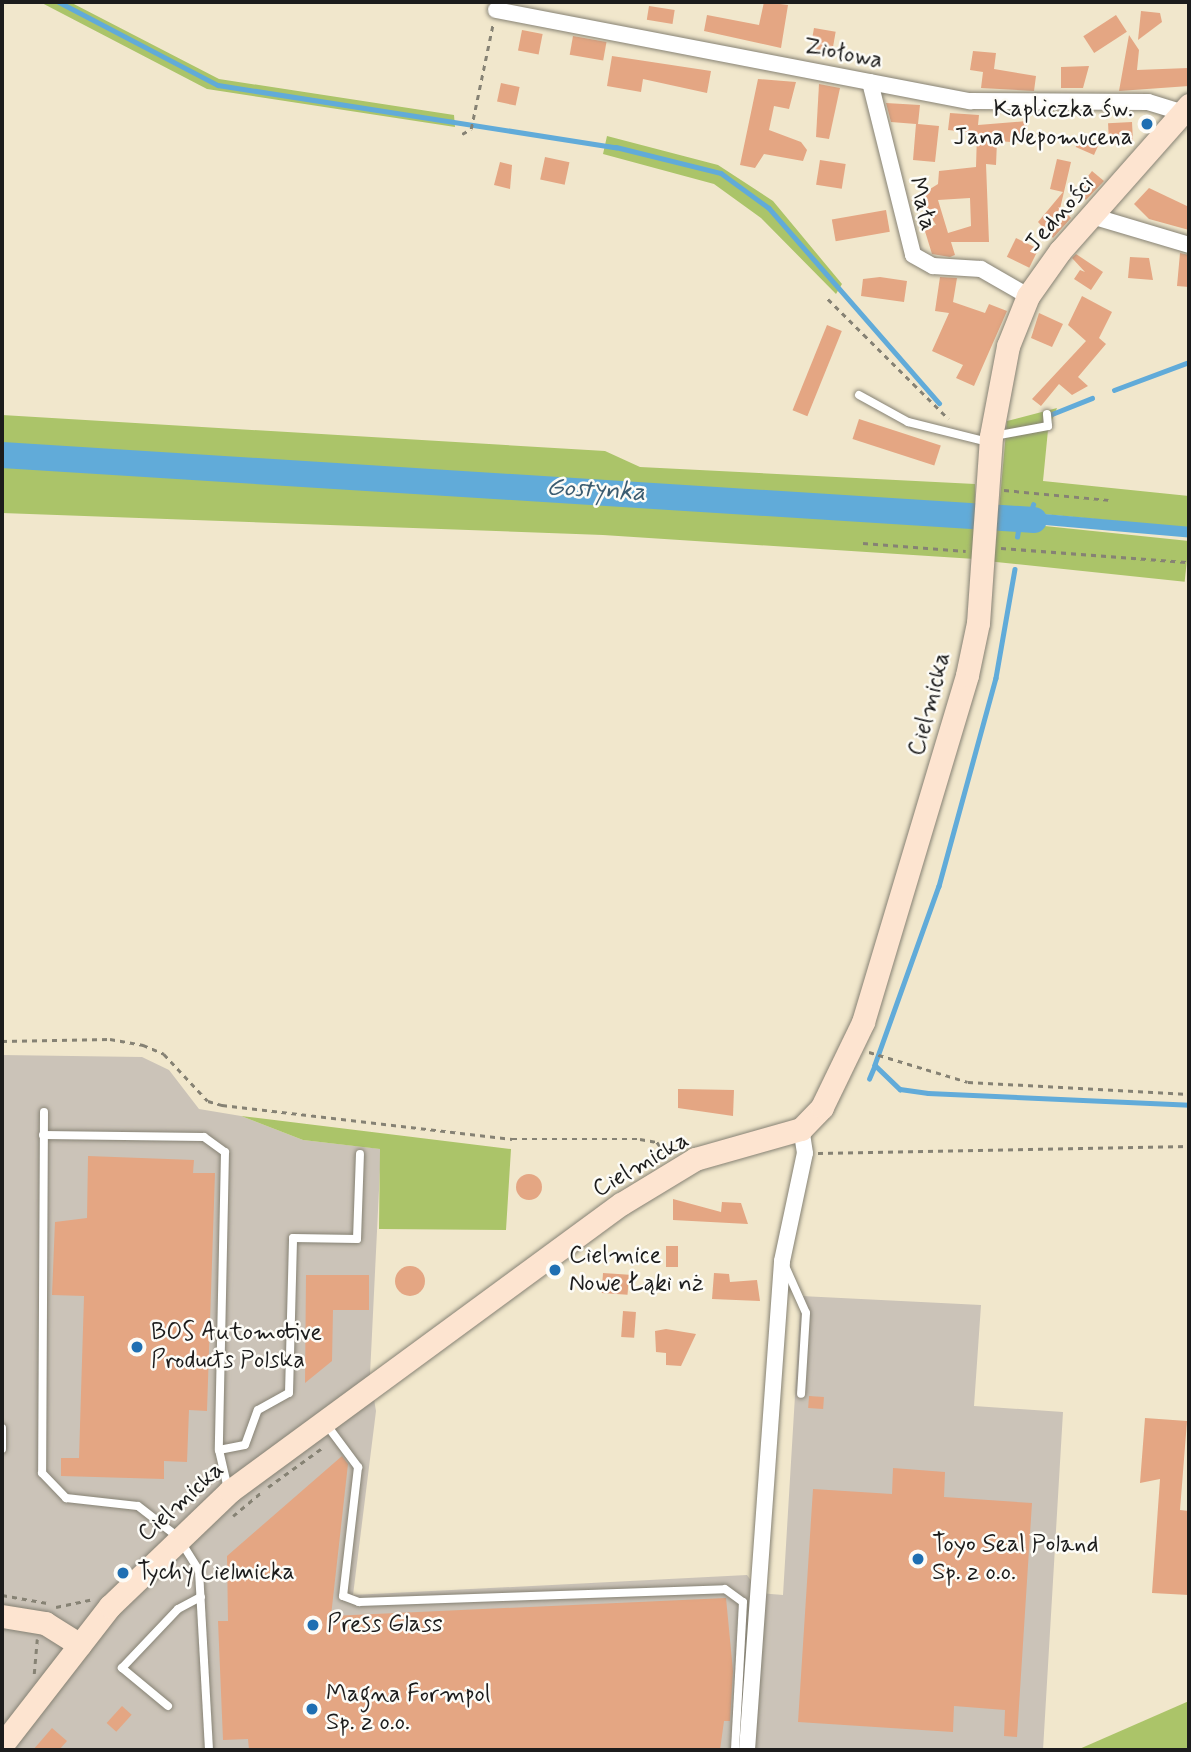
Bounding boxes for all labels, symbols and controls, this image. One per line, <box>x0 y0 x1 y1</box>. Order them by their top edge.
street label: Ziołowa <box>801 32 885 76</box>
place label: Kapliczka św. Jana Nepomucena <box>943 96 1133 152</box>
marker: Kapliczka św. Jana Nepomucena <box>1139 116 1155 132</box>
street label: Jedności <box>1019 170 1101 258</box>
street label: Mała <box>902 174 942 234</box>
water label: Gostynka <box>546 473 646 509</box>
street label: Cielmicka <box>902 649 958 759</box>
street label: Cielmicka <box>588 1126 694 1204</box>
place label: Cielmice Nowe Łąki nż <box>569 1242 702 1298</box>
marker: Cielmice Nowe Łąki nż <box>547 1262 563 1278</box>
place label: BOS Automotive Products Polska <box>151 1319 317 1375</box>
marker: BOS Automotive Products Polska <box>129 1339 145 1355</box>
street label: Cielmicka <box>132 1456 230 1548</box>
place label: Toyo Seal Poland Sp. z o.o. <box>932 1531 1100 1587</box>
marker: Toyo Seal Poland Sp. z o.o. <box>910 1551 926 1567</box>
place label: Tychy Cielmicka <box>137 1559 306 1587</box>
marker: Tychy Cielmicka <box>115 1565 131 1581</box>
place label: Press Glass <box>327 1611 442 1639</box>
marker: Press Glass <box>305 1617 321 1633</box>
place label: Magna Formpol Sp. z o.o. <box>326 1681 491 1737</box>
marker: Magna Formpol Sp. z o.o. <box>304 1701 320 1717</box>

